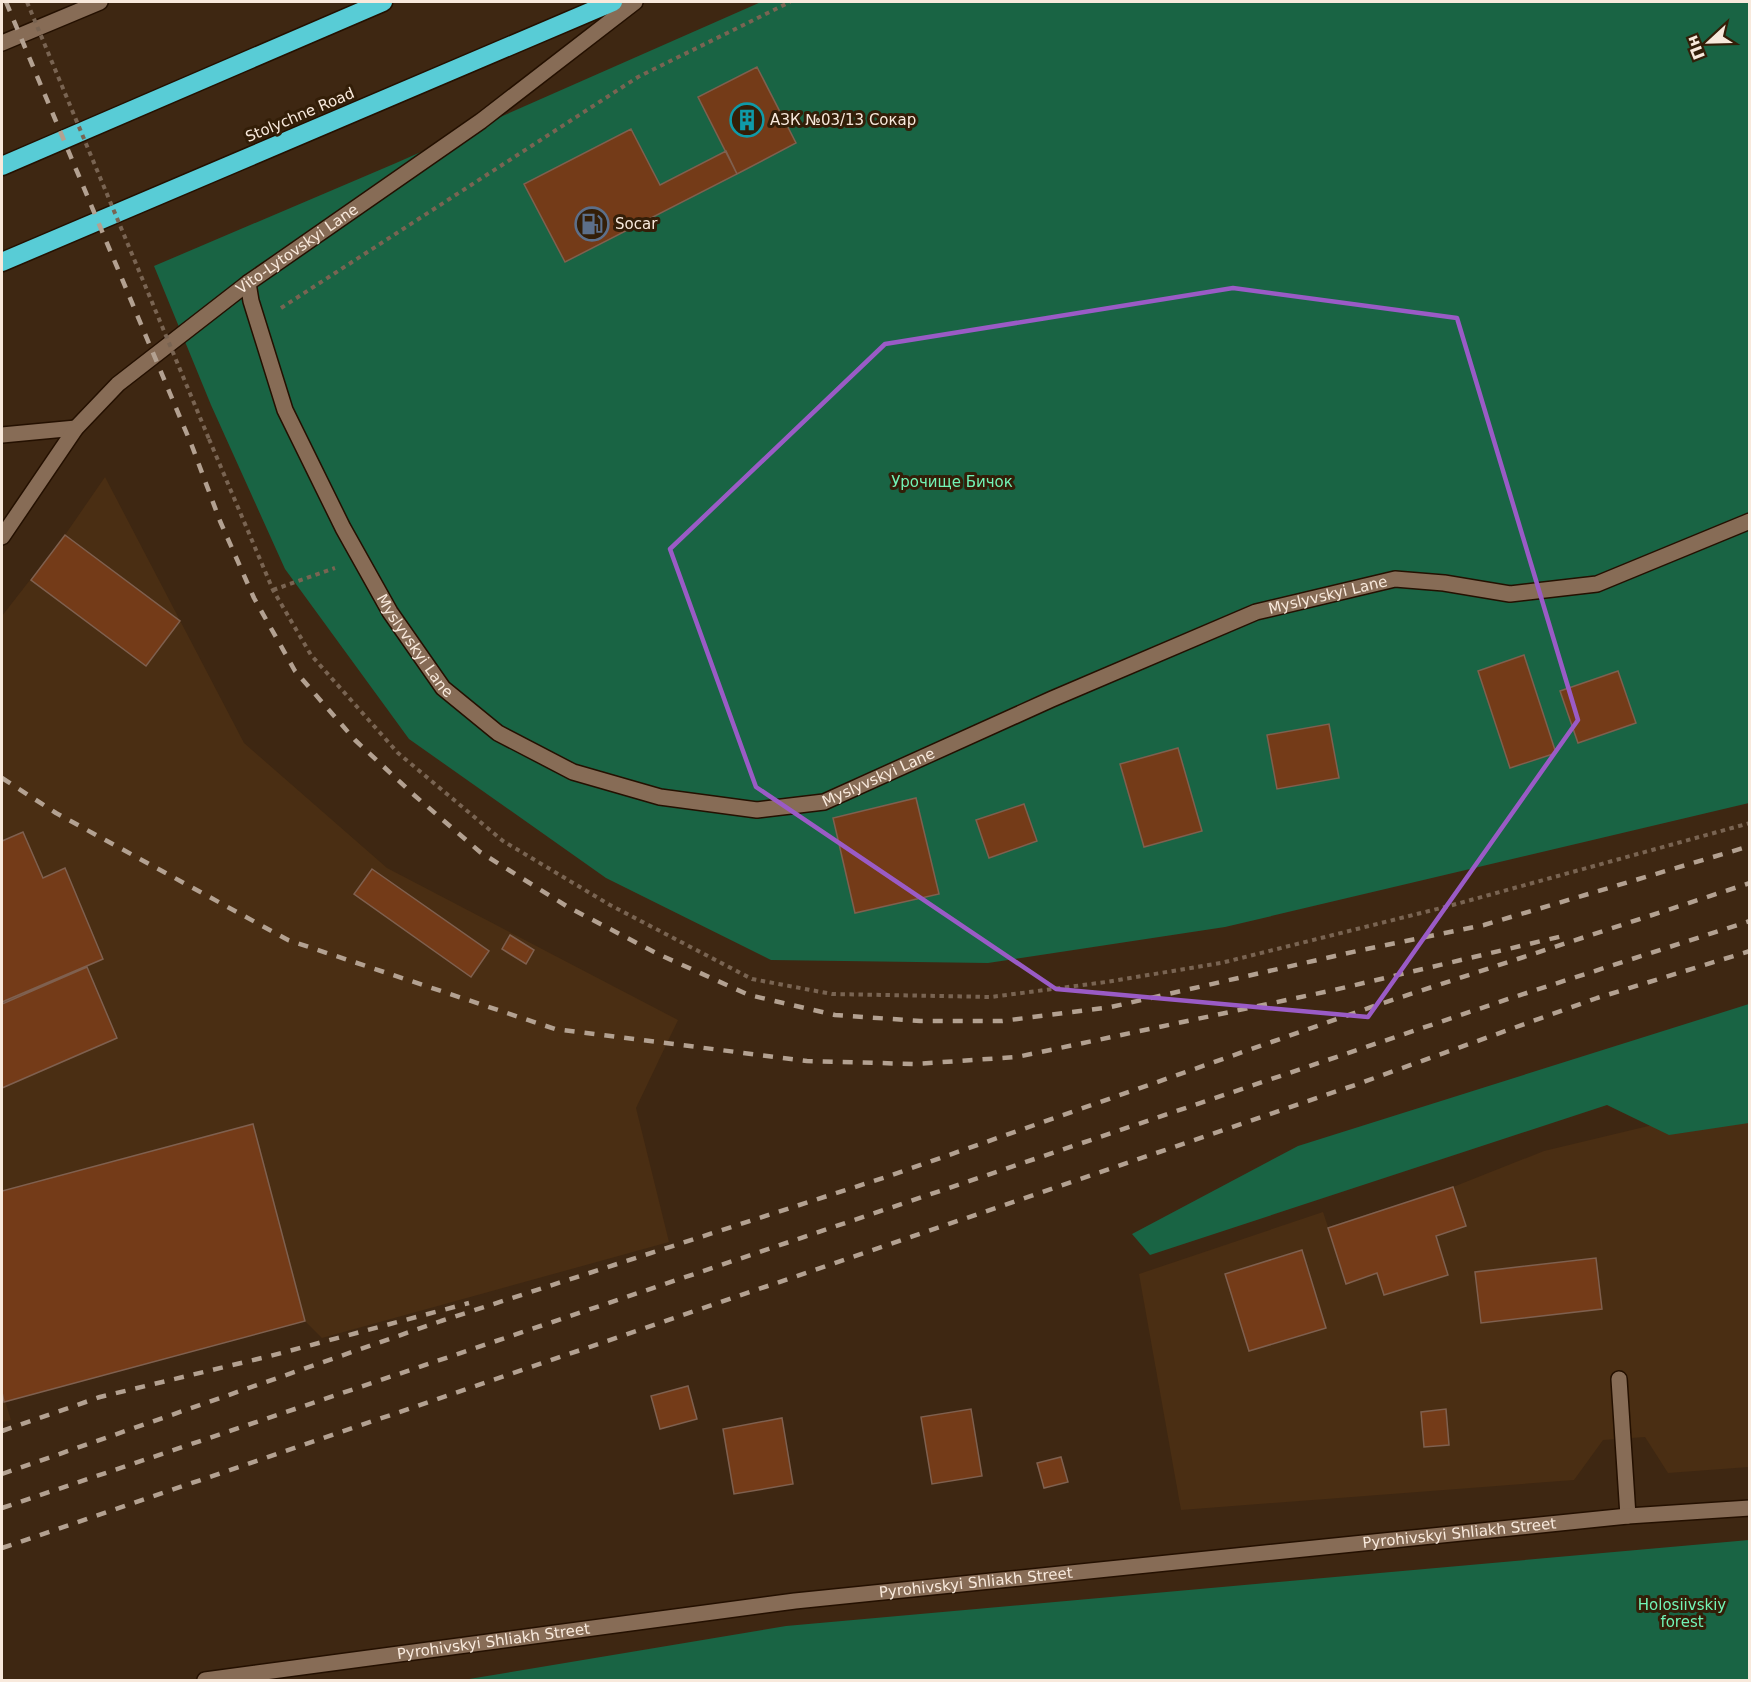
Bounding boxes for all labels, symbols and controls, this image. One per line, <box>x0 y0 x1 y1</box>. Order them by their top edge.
north arrow <box>1679 12 1739 72</box>
text: Пн <box>1682 33 1709 62</box>
street label: Stolychne Road <box>243 84 357 146</box>
building icon: АЗК №03/13 Сокар <box>729 102 765 138</box>
place label: АЗК №03/13 Сокар <box>770 111 916 129</box>
street label: Vito-Lytovskyi Lane <box>233 200 362 298</box>
fuel station icon: Socar <box>574 206 610 242</box>
place label: Socar <box>615 215 658 233</box>
park label: Урочище Бичок <box>891 473 1013 491</box>
street label: Myslyvskyi Lane <box>1266 572 1389 618</box>
street label: Myslyvskyi Lane <box>373 591 456 701</box>
street label: Myslyvskyi Lane <box>819 744 938 811</box>
street label: Pyrohivskyi Shliakh Street <box>1362 1514 1557 1552</box>
street label: Pyrohivskyi Shliakh Street <box>878 1564 1074 1601</box>
park label: Holosiivskiy forest <box>1638 1596 1726 1631</box>
street label: Pyrohivskyi Shliakh Street <box>396 1620 591 1663</box>

